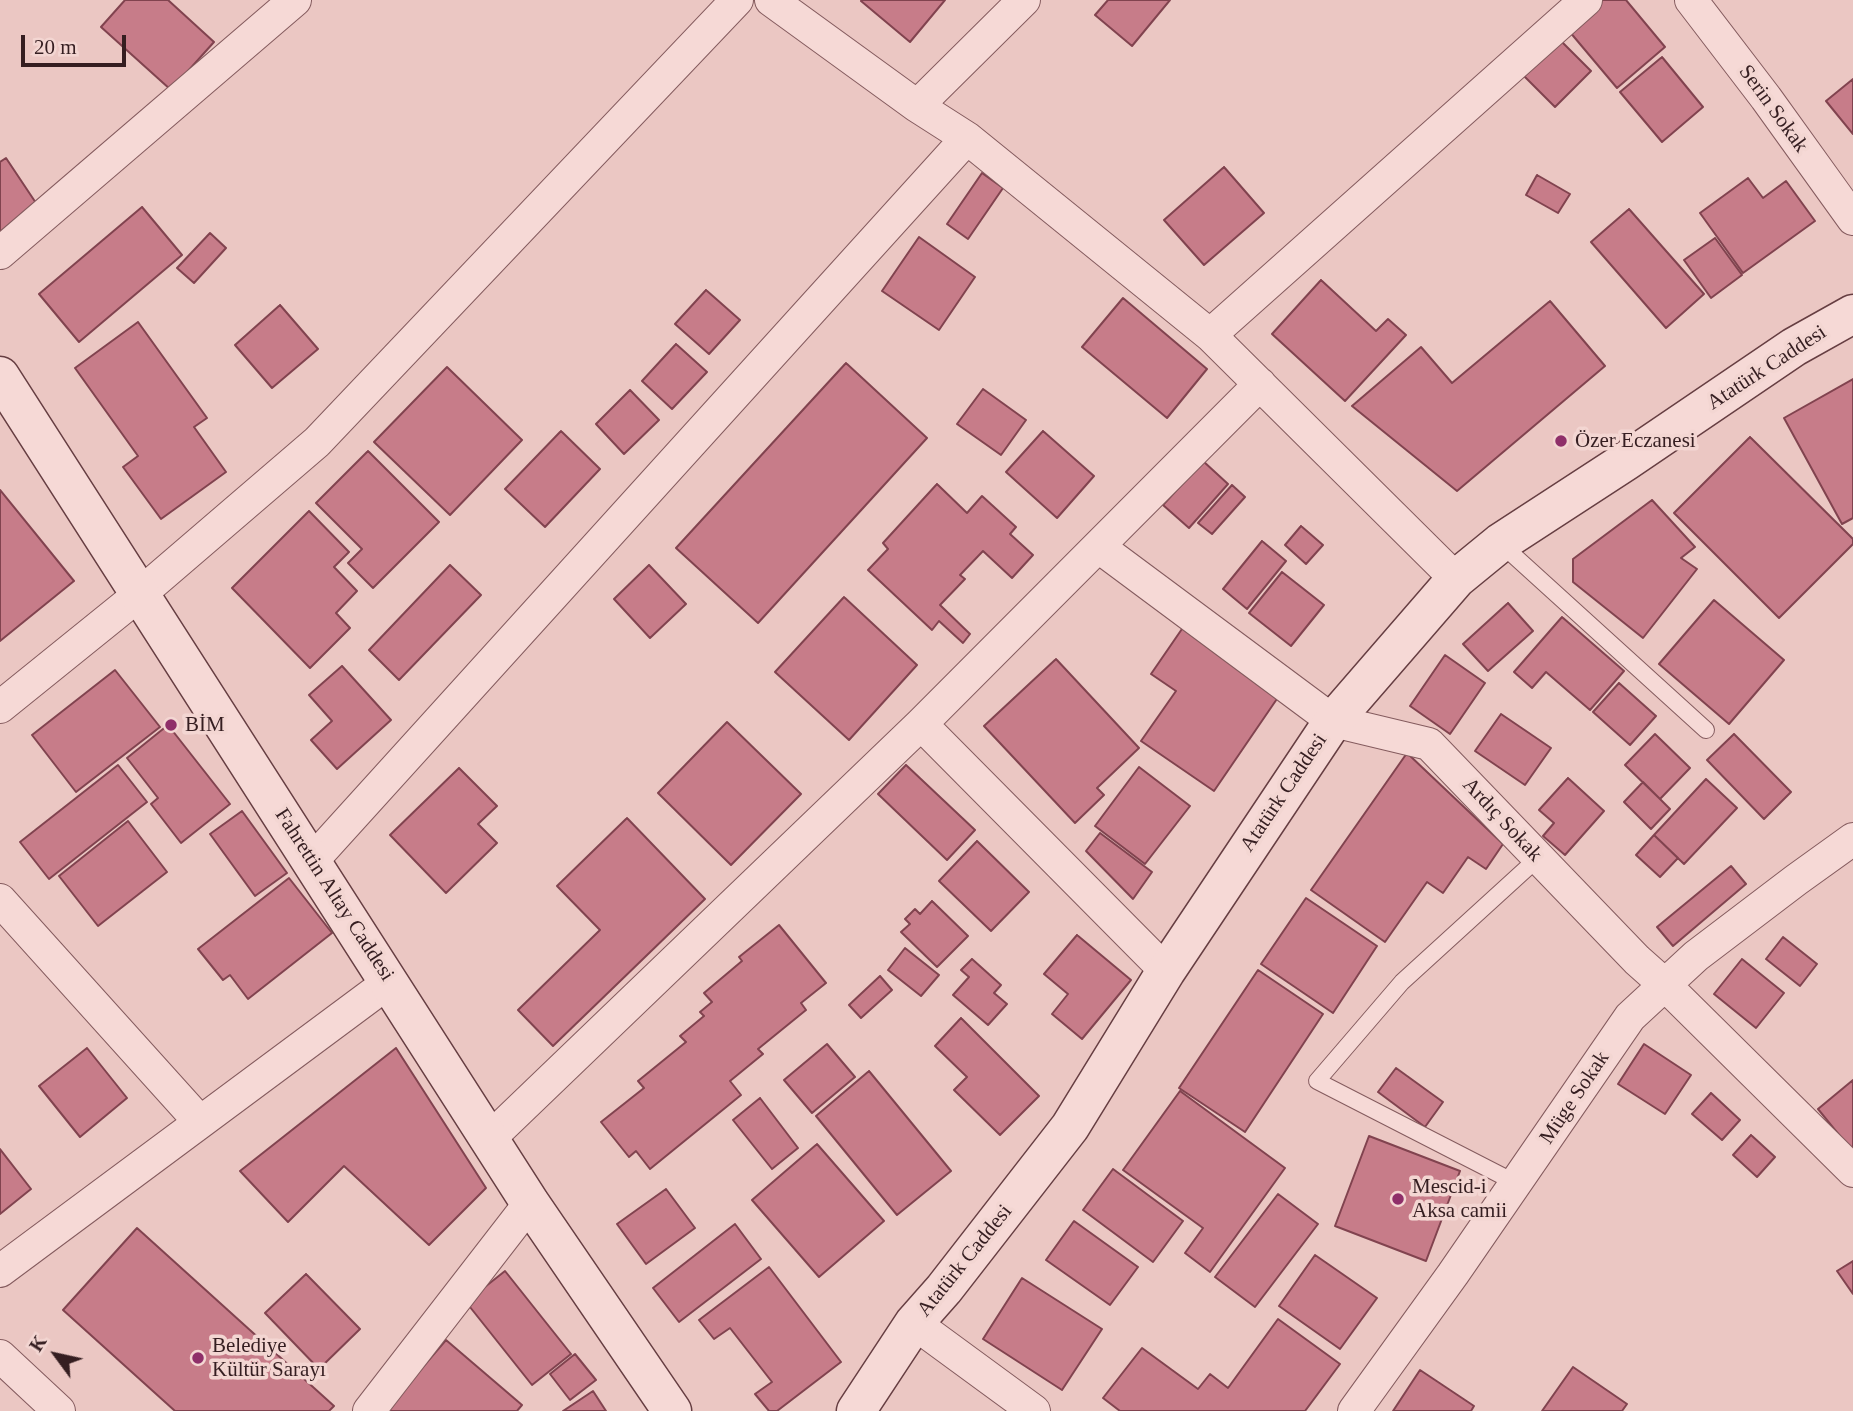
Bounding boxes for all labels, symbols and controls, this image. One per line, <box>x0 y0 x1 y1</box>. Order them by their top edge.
scale bar <box>24 21 130 65</box>
text: 20 m <box>34 35 77 59</box>
street label: Serin Sokak <box>1733 60 1813 158</box>
street label: Atatürk Caddesi <box>1703 320 1831 416</box>
place label: Özer Eczanesi <box>1575 428 1696 454</box>
marker: Özer Eczanesi <box>1553 433 1569 449</box>
place label: BİM <box>185 712 225 738</box>
marker: BİM <box>163 717 179 733</box>
street label: Atatürk Caddesi <box>1235 729 1333 857</box>
street label: Ardıç Sokak <box>1457 773 1547 867</box>
street label: Fahrettin Altay Caddesi <box>269 804 399 986</box>
street label: Müge Sokak <box>1535 1047 1615 1149</box>
place label: Mescid-i Aksa camii <box>1412 1174 1507 1224</box>
marker: Mescid-i Aksa camii <box>1390 1191 1406 1207</box>
street label: Atatürk Caddesi <box>912 1200 1018 1322</box>
north arrow <box>21 1320 91 1390</box>
text: K <box>25 1331 51 1355</box>
place label: Belediye Kültür Sarayı <box>212 1333 326 1383</box>
marker: Belediye Kültür Sarayı <box>190 1350 206 1366</box>

